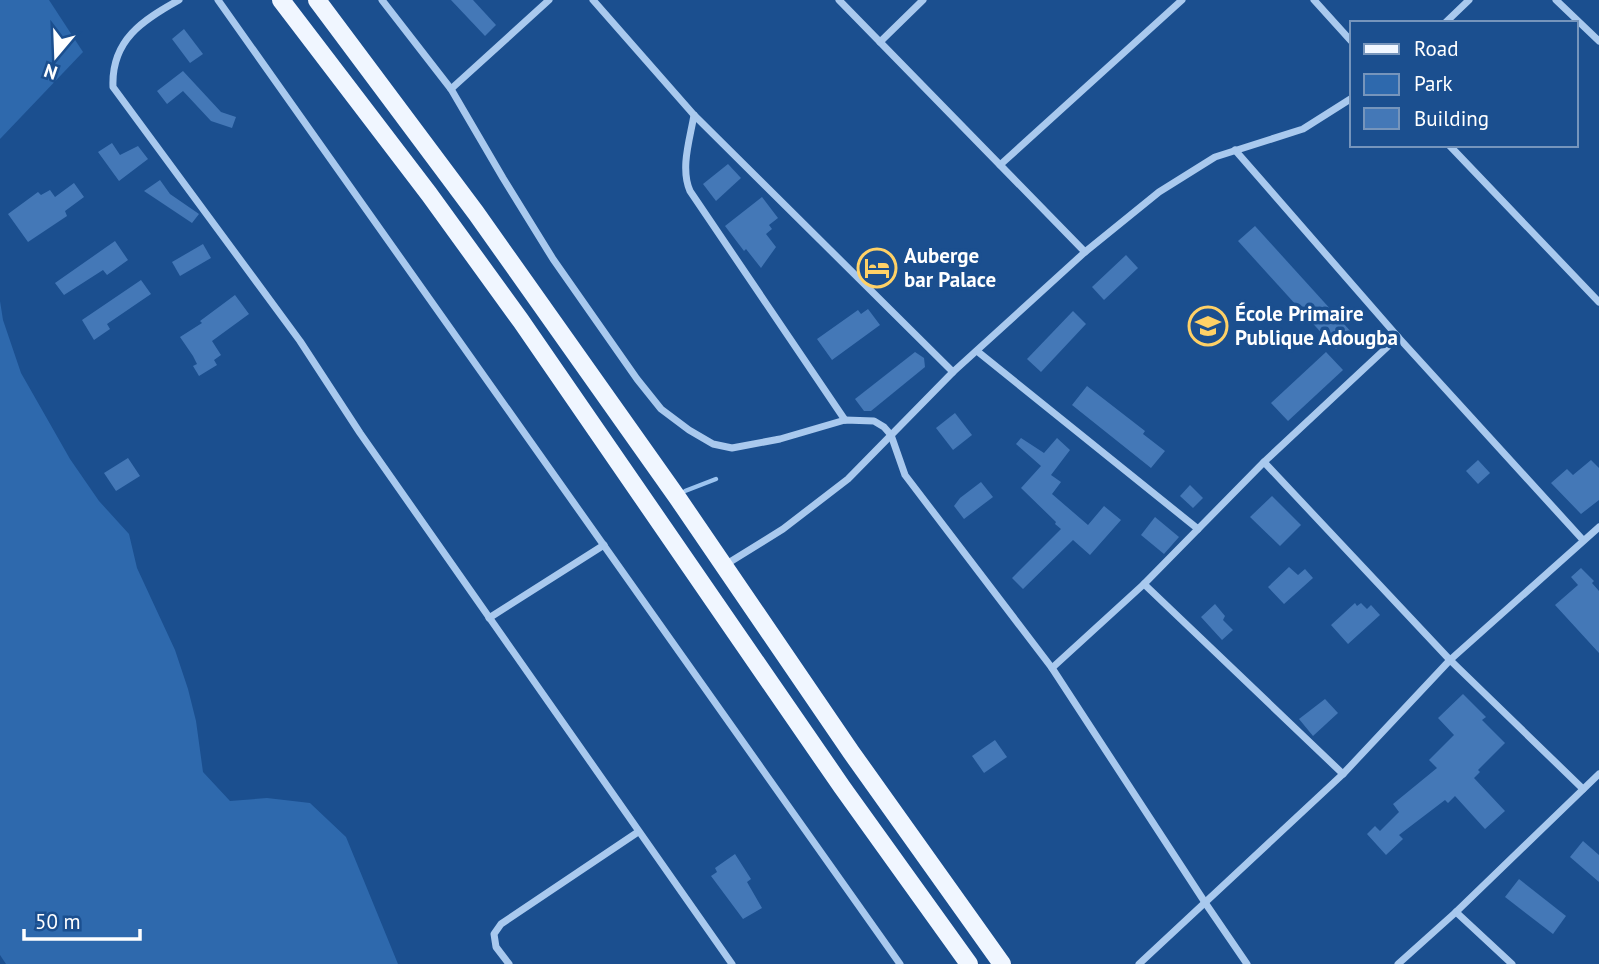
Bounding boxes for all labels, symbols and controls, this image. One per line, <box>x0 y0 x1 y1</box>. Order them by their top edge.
north arrow <box>21 21 91 91</box>
legend <box>1350 21 1578 147</box>
text: Road <box>1414 35 1458 62</box>
text: N <box>41 59 60 85</box>
text: Park <box>1414 70 1453 97</box>
text: Building <box>1414 105 1489 132</box>
place label: Auberge bar Palace <box>904 242 996 293</box>
hotel icon: Auberge bar Palace <box>856 247 898 289</box>
place label: École Primaire Publique Adougba <box>1235 300 1398 351</box>
school or university icon: École Primaire Publique Adougba <box>1187 305 1229 347</box>
scale bar <box>24 898 140 942</box>
text: 50 m <box>35 908 81 935</box>

